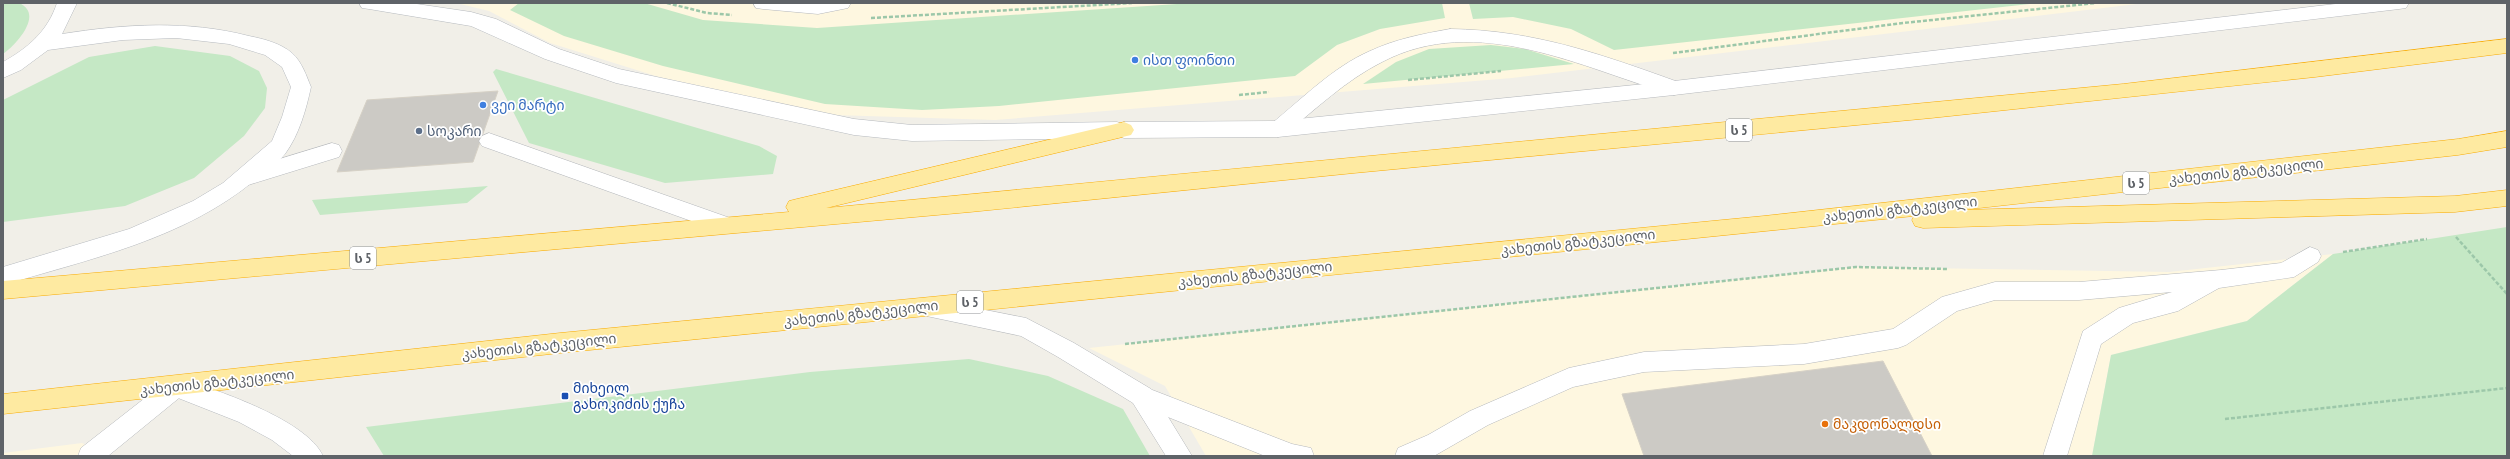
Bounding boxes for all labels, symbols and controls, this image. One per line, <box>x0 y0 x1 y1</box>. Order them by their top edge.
place label: ისთ ფოინთი <box>1143 51 1235 69</box>
marker: ისთ ფოინთი <box>1130 55 1140 65</box>
place label: ვეი მარტი <box>491 96 565 114</box>
marker: ვეი მარტი <box>478 100 488 110</box>
road number: ს 5 <box>1726 119 1752 141</box>
place label: სოკარი <box>427 122 482 140</box>
marker: სოკარი <box>414 126 424 136</box>
street label: კახეთის გზატკეცილი <box>2168 154 2324 188</box>
road number: ს 5 <box>2123 172 2149 194</box>
street label: კახეთის გზატკეცილი <box>1822 192 1978 226</box>
street label: კახეთის გზატკეცილი <box>1500 225 1656 259</box>
road number: ს 5 <box>350 247 376 269</box>
street label: კახეთის გზატკეცილი <box>1177 257 1333 291</box>
road number: ს 5 <box>957 291 983 313</box>
street label: კახეთის გზატკეცილი <box>783 296 939 330</box>
street label: კახეთის გზატკეცილი <box>461 329 617 363</box>
street label: კახეთის გზატკეცილი <box>139 365 295 399</box>
place label: მიხეილ გახოკიძის ქუჩა <box>573 379 685 413</box>
marker: მიხეილ გახოკიძის ქუჩა <box>560 391 570 401</box>
place label: მაკდონალდსი <box>1833 415 1941 433</box>
marker: მაკდონალდსი <box>1820 419 1830 429</box>

